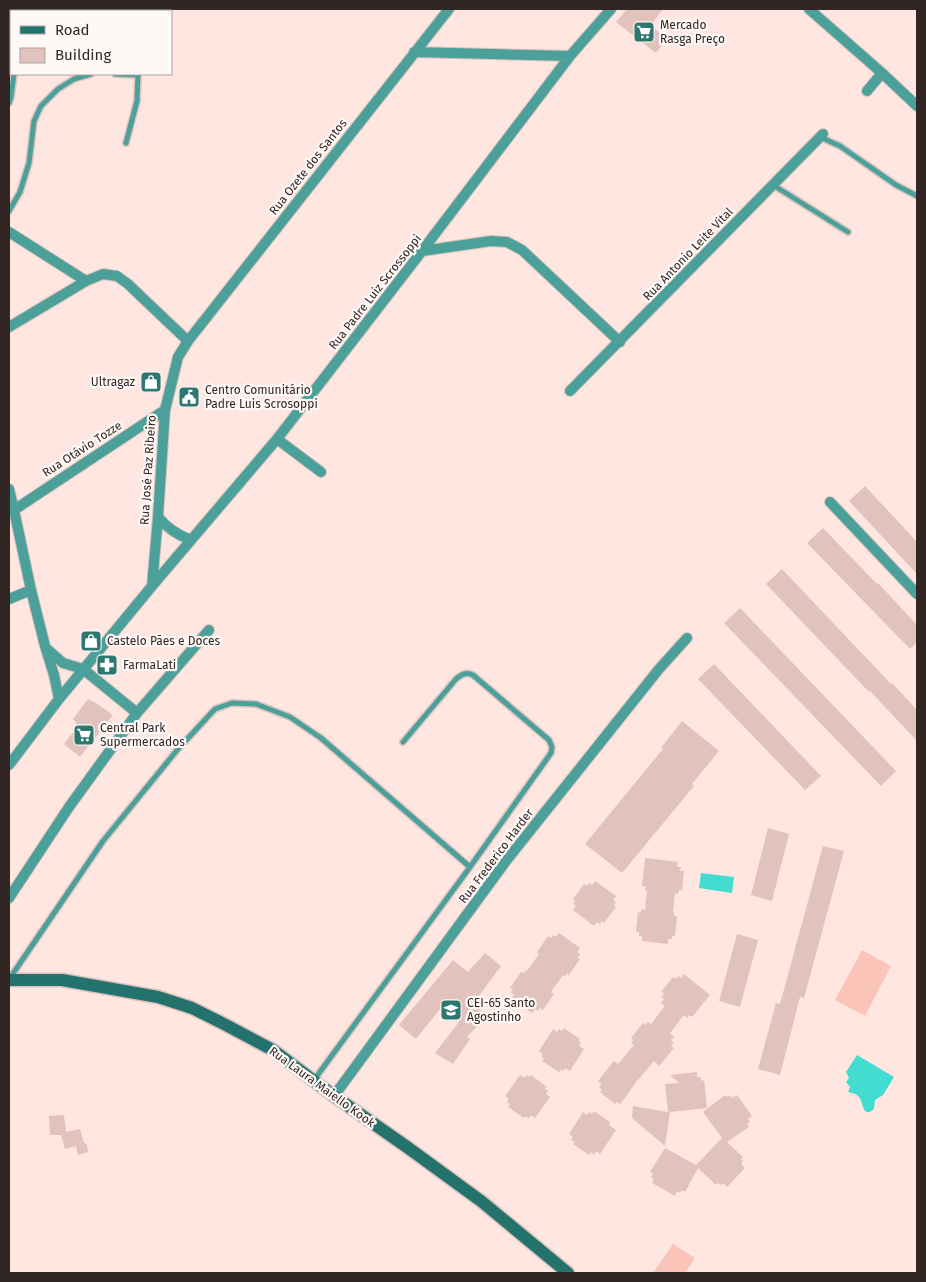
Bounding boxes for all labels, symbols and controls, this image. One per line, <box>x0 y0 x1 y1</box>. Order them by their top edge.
legend <box>10 10 172 75</box>
place label: Mercado Rasga Preço <box>660 18 725 46</box>
supermarket icon: Mercado Rasga Preço <box>632 20 656 44</box>
text: Road <box>55 21 90 39</box>
text: Building <box>55 46 111 64</box>
street label: Rua Ozete dos Santos <box>266 116 350 218</box>
street label: Rua Antonio Leite Vital <box>640 204 736 303</box>
street label: Rua Padre Luiz Scrossoppi <box>326 232 424 352</box>
shop icon: Ultragaz <box>139 370 163 394</box>
place label: Ultragaz <box>91 375 135 389</box>
place label: Centro Comunitário Padre Luis Scrosoppi <box>205 383 318 411</box>
public building icon: Centro Comunitário Padre Luis Scrosoppi <box>177 385 201 409</box>
street label: Rua José Paz Ribeiro <box>137 415 159 525</box>
street label: Rua Otávio Tozze <box>40 418 124 480</box>
shop icon: Castelo Pães e Doces <box>79 629 103 653</box>
place label: Castelo Pães e Doces <box>107 634 221 648</box>
pharmacy icon: FarmaLati <box>95 653 119 677</box>
place label: FarmaLati <box>123 658 176 672</box>
place label: Central Park Supermercados <box>100 721 185 749</box>
supermarket icon: Central Park Supermercados <box>72 723 96 747</box>
street label: Rua Frederico Harder <box>456 806 536 906</box>
place label: CEI-65 Santo Agostinho <box>467 996 535 1024</box>
school or university icon: CEI-65 Santo Agostinho <box>439 998 463 1022</box>
street label: Rua Laura Maiello Kook <box>266 1044 378 1131</box>

